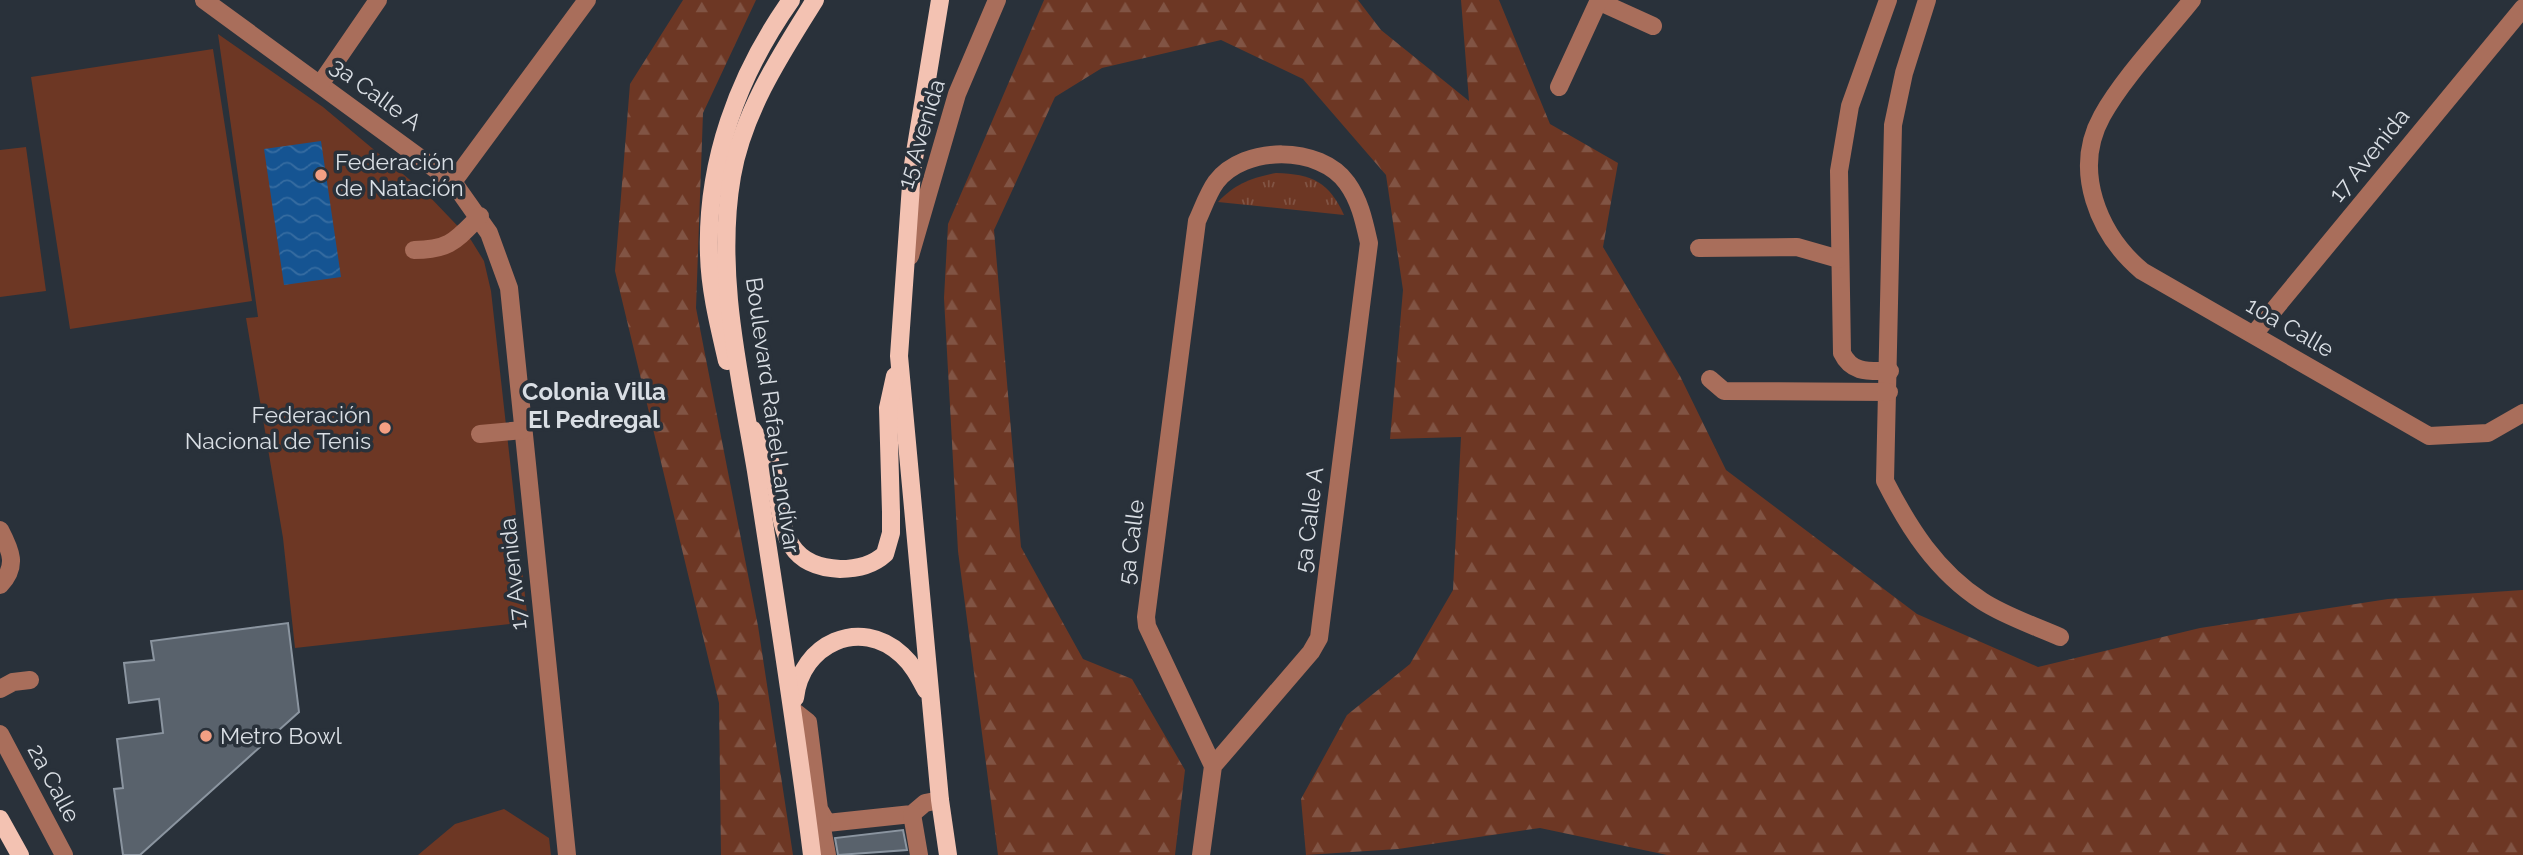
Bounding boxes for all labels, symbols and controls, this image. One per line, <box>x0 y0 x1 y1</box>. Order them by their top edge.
street label: 3a Calle A <box>326 52 427 136</box>
street label: 15 Avenida <box>891 76 950 192</box>
street label: 17 Avenida <box>2323 102 2415 207</box>
place label: Federación de Natación <box>335 148 464 201</box>
marker: Federación de Natación <box>313 167 329 183</box>
street label: Boulevard Rafael Landívar <box>741 275 806 554</box>
street label: 10a Calle <box>2242 291 2339 362</box>
district label: Colonia Villa El Pedregal <box>522 377 666 434</box>
place label: Federación Nacional de Tenis <box>185 401 371 454</box>
marker: Federación Nacional de Tenis <box>377 420 393 436</box>
street label: 5a Calle A <box>1289 465 1328 574</box>
street label: 5a Calle <box>1112 498 1149 586</box>
street label: 17 Avenida <box>493 517 532 631</box>
place label: Metro Bowl <box>220 722 343 749</box>
marker: Metro Bowl <box>198 728 214 744</box>
street label: 2a Calle <box>23 739 86 827</box>

